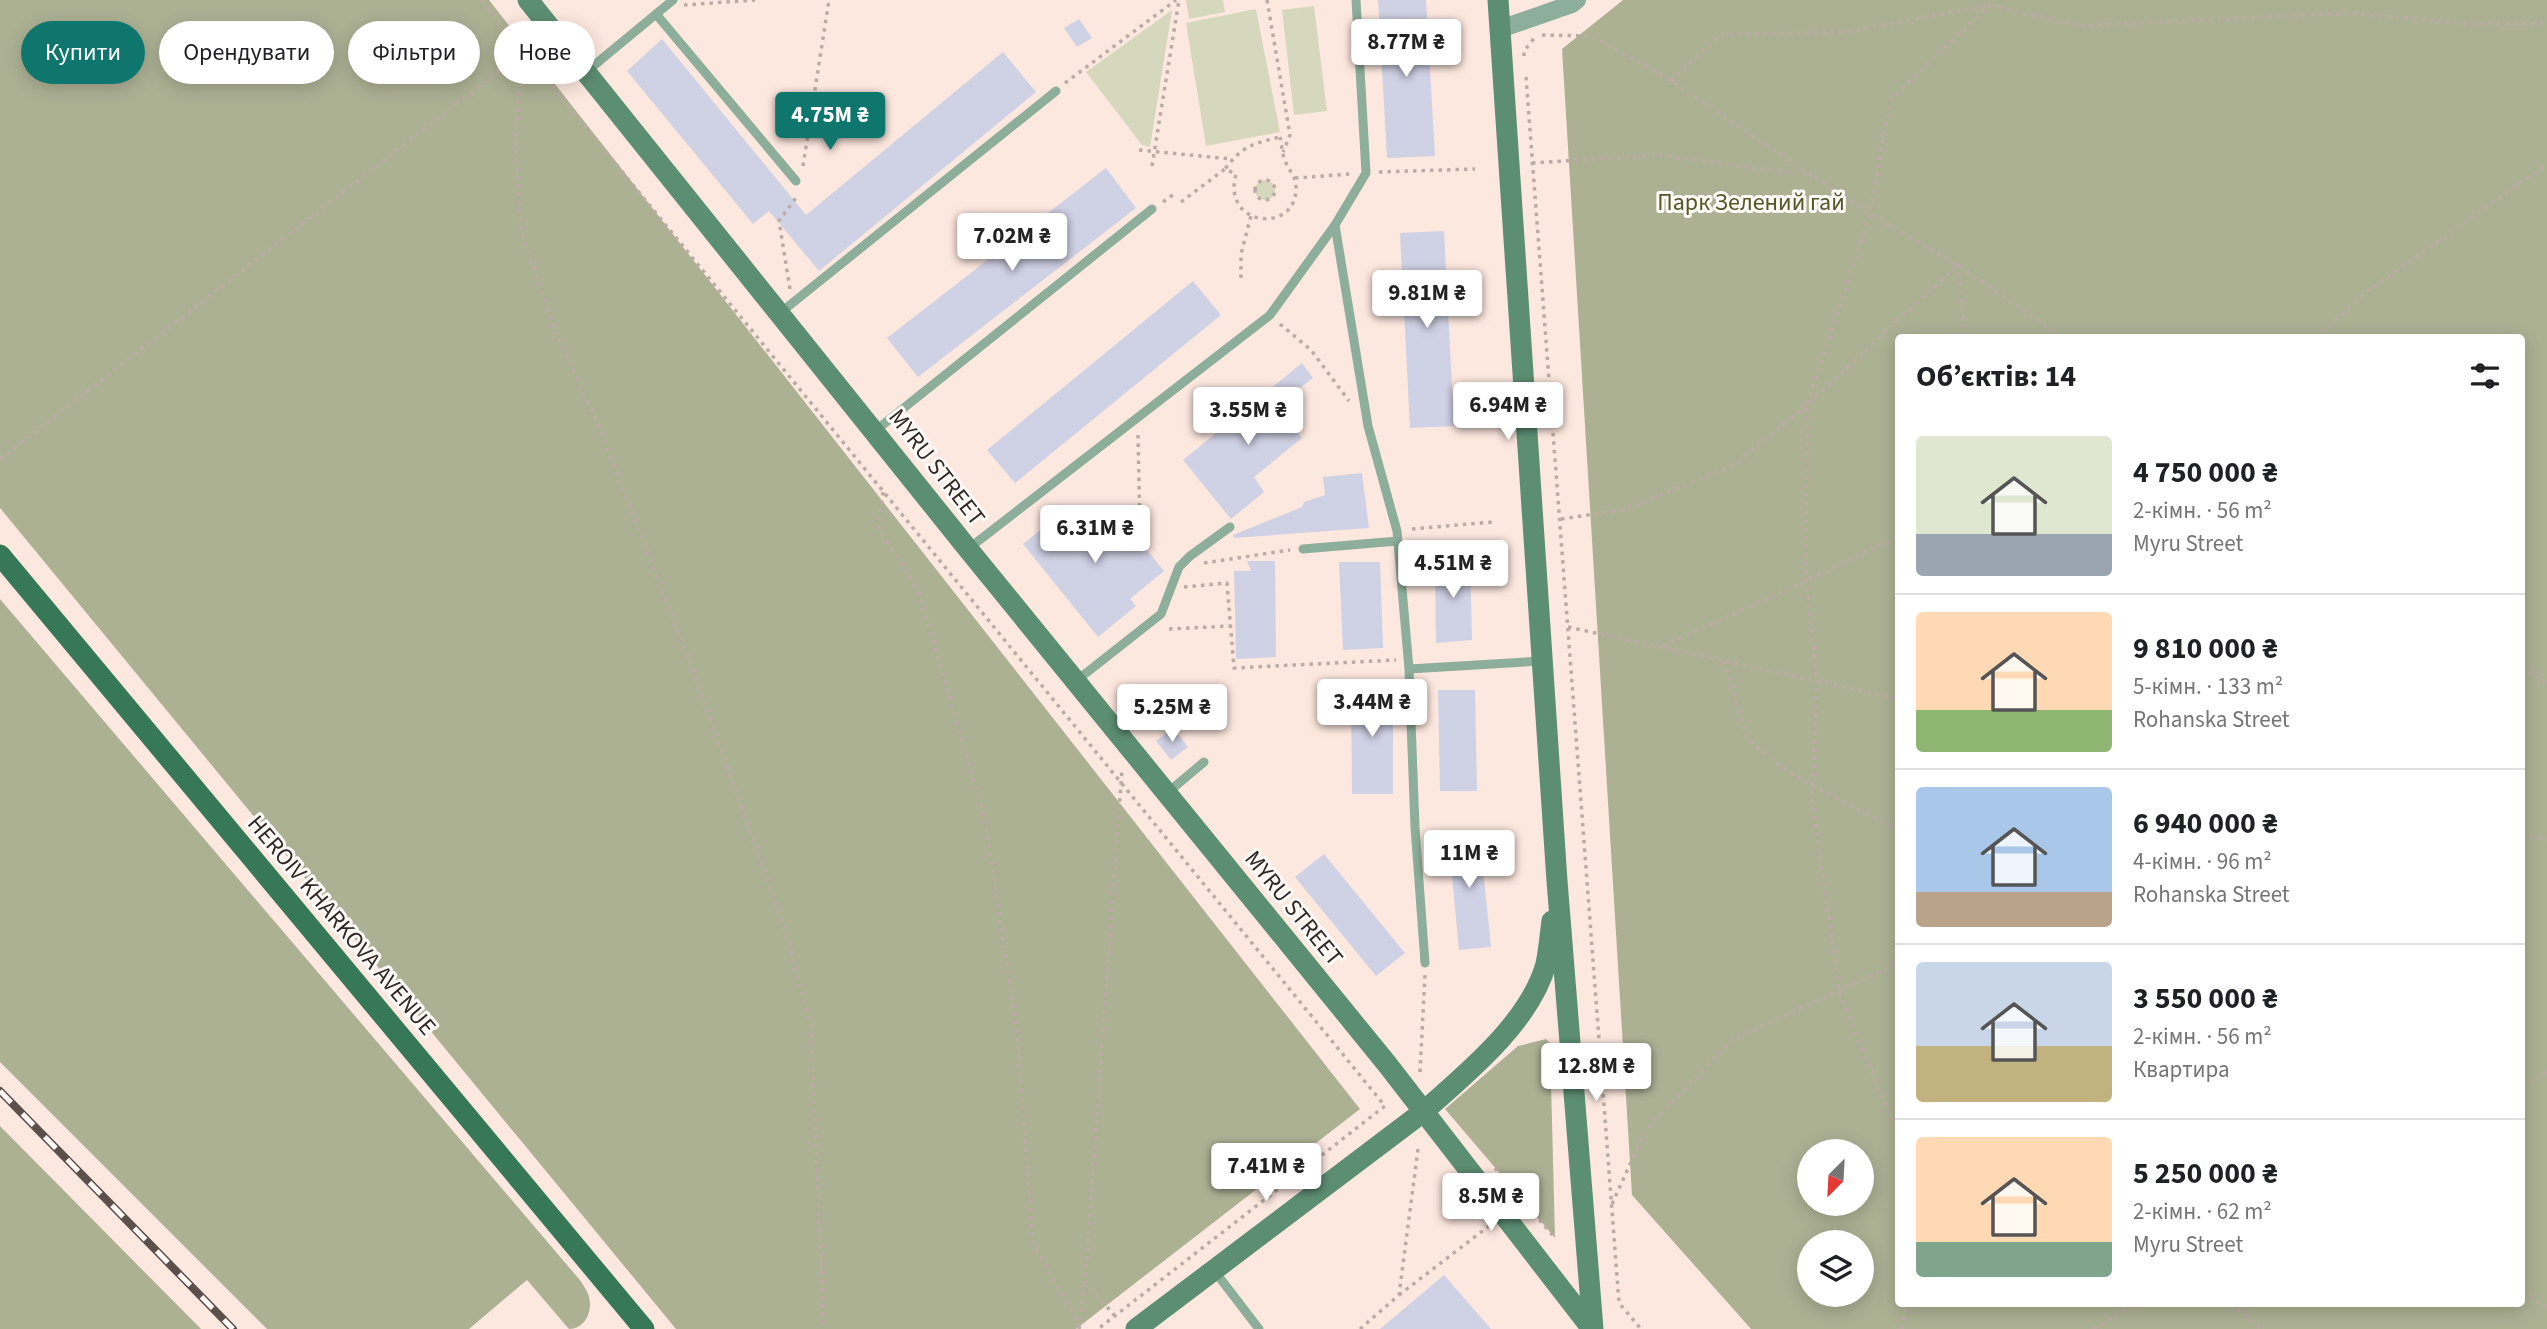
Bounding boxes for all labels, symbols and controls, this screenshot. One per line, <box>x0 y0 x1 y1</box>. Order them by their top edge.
pin: 8.77M ₴ <box>1341 20 1471 79</box>
chip: Купити <box>21 21 145 84</box>
chip: Орендувати <box>159 21 334 84</box>
chip: Фільтри <box>348 21 480 84</box>
chip: Нове <box>494 21 595 84</box>
text: 8.77M ₴ <box>1367 25 1445 58</box>
pin: 4.75M ₴ <box>765 92 895 152</box>
text: 4.75M ₴ <box>791 98 869 131</box>
park label: Парк Зелений гай <box>1657 185 1845 220</box>
pin: 7.02M ₴ <box>947 214 1077 273</box>
text: 7.02M ₴ <box>973 219 1051 252</box>
pin: 9.81M ₴ <box>1362 270 1492 330</box>
text: 9.81M ₴ <box>1388 276 1466 309</box>
text: Об’єктів: 14 <box>1916 355 2076 398</box>
icon: filters <box>2466 357 2504 395</box>
pin: 6.94M ₴ <box>1443 382 1573 442</box>
pin: 3.55M ₴ <box>1183 388 1313 447</box>
text: 6.94M ₴ <box>1469 388 1547 421</box>
text: 3.55M ₴ <box>1209 393 1287 426</box>
street label: MYRU STREET <box>880 401 994 533</box>
text: 4 750 000 ₴ <box>2133 451 2278 494</box>
icon: home <box>1972 464 2056 548</box>
text: 2-кімн. · 56 m² <box>2133 494 2272 527</box>
pin: 6.31M ₴ <box>1030 505 1160 565</box>
text: 6.31M ₴ <box>1056 511 1134 544</box>
text: Myru Street <box>2133 527 2243 560</box>
pin: 4.51M ₴ <box>1388 540 1518 600</box>
text: 4.51M ₴ <box>1414 546 1492 579</box>
text: 9 810 000 ₴ <box>2133 627 2278 670</box>
icon: home <box>1972 640 2056 724</box>
text: 5-кімн. · 133 m² <box>2133 670 2283 703</box>
pin: 3.44M ₴ <box>1307 680 1437 739</box>
pin: 5.25M ₴ <box>1107 684 1237 744</box>
text: 3.44M ₴ <box>1333 685 1411 718</box>
text: 5.25M ₴ <box>1133 690 1211 723</box>
text: Rohanska Street <box>2133 703 2290 736</box>
text: 6 940 000 ₴ <box>2133 802 2278 845</box>
street label: HEROIV KHARKOVA AVENUE <box>239 808 444 1043</box>
icon: home <box>1972 815 2056 899</box>
pin: 11M ₴ <box>1420 830 1518 890</box>
text: 11M ₴ <box>1440 836 1498 869</box>
street label: MYRU STREET <box>1236 843 1351 974</box>
text: 4-кімн. · 96 m² <box>2133 845 2272 878</box>
text: Rohanska Street <box>2133 878 2290 911</box>
text: 3 550 000 ₴ <box>2133 977 2278 1020</box>
icon: home <box>1972 990 2056 1074</box>
text: 2-кімн. · 56 m² <box>2133 1020 2272 1053</box>
pin: 12.8M ₴ <box>1531 1044 1661 1103</box>
text: 12.8M ₴ <box>1557 1049 1635 1082</box>
text: Квартира <box>2133 1053 2230 1086</box>
north arrow <box>1797 1139 1874 1216</box>
map controls <box>1797 1139 1874 1307</box>
pin: 7.41M ₴ <box>1201 1144 1331 1203</box>
text: 7.41M ₴ <box>1227 1149 1305 1182</box>
text: 5 250 000 ₴ <box>2133 1152 2278 1195</box>
icon: home <box>1972 1165 2056 1249</box>
pin: 8.5M ₴ <box>1434 1174 1548 1233</box>
text: 8.5M ₴ <box>1458 1179 1524 1212</box>
text: 2-кімн. · 62 m² <box>2133 1195 2272 1228</box>
text: Myru Street <box>2133 1228 2243 1261</box>
button: layers <box>1797 1230 1874 1307</box>

